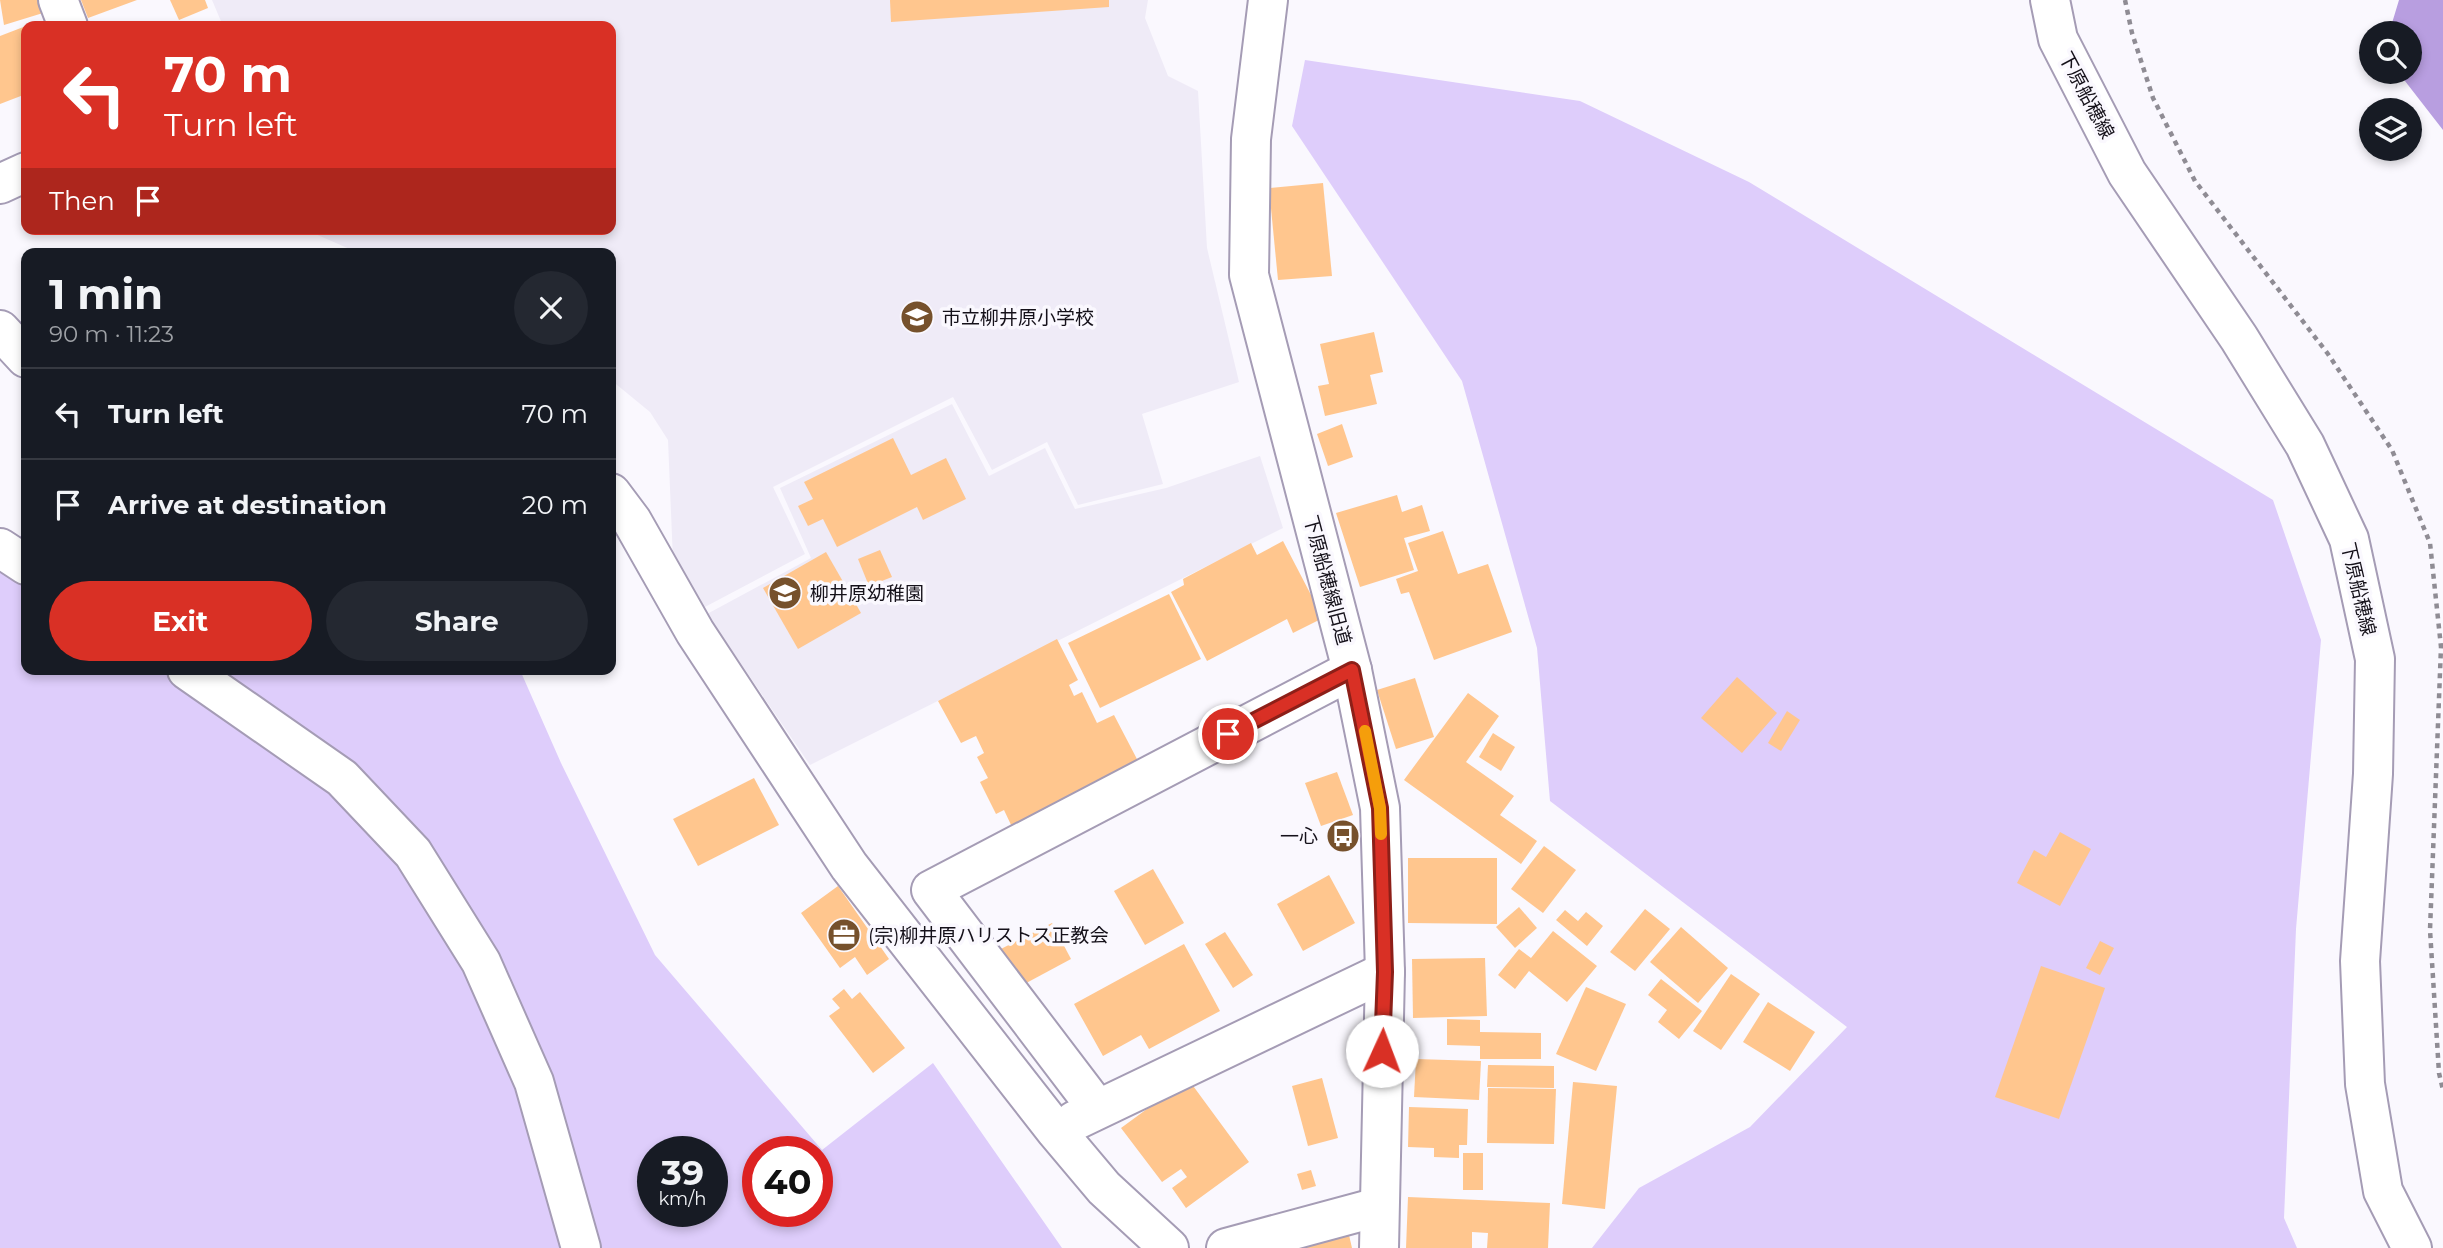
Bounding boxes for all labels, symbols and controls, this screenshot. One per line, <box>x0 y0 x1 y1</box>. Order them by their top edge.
map controls <box>2359 21 2422 161</box>
button: search <box>2359 21 2422 84</box>
text: 70 m <box>164 45 292 104</box>
street label: 下原船穂線 <box>2054 48 2119 143</box>
icon: left <box>49 49 140 140</box>
button: layers <box>2359 98 2422 161</box>
text: Turn left <box>164 105 298 144</box>
icon: arrive <box>129 182 167 220</box>
text: Then <box>49 185 115 217</box>
text: 1 min <box>49 268 163 320</box>
button: close <box>514 271 588 345</box>
school or university icon: 市立柳井原小学校 <box>898 298 936 336</box>
place label: 市立柳井原小学校 <box>942 306 1094 329</box>
text: 90 m · 11:23 <box>49 320 174 348</box>
icon: left <box>49 395 87 433</box>
text: Turn left <box>108 398 224 430</box>
text: 70 m <box>522 398 588 430</box>
icon: arrive <box>49 486 87 524</box>
text: Arrive at destination <box>108 489 387 521</box>
text: 20 m <box>522 489 588 521</box>
street label: 下原船穂線旧道 <box>1299 513 1356 647</box>
street label: 下原船穂線 <box>2337 540 2380 638</box>
school or university icon: 柳井原幼稚園 <box>766 574 804 612</box>
button: Exit <box>49 581 312 661</box>
button: Share <box>326 581 588 661</box>
place label: 柳井原幼稚園 <box>810 582 924 605</box>
pin <box>1198 704 1258 764</box>
icon: arrive <box>1209 715 1247 753</box>
bus stop icon: 一心 <box>1324 817 1362 855</box>
place label: 一心 <box>1280 825 1318 848</box>
office icon: (宗)柳井原ハリストス正教会 <box>825 916 863 954</box>
place label: (宗)柳井原ハリストス正教会 <box>868 924 1109 947</box>
position arrow <box>1345 1014 1419 1088</box>
speed limit sign: 40 <box>742 1136 833 1227</box>
text: 39 <box>661 1151 704 1194</box>
text: km/h <box>658 1188 707 1210</box>

